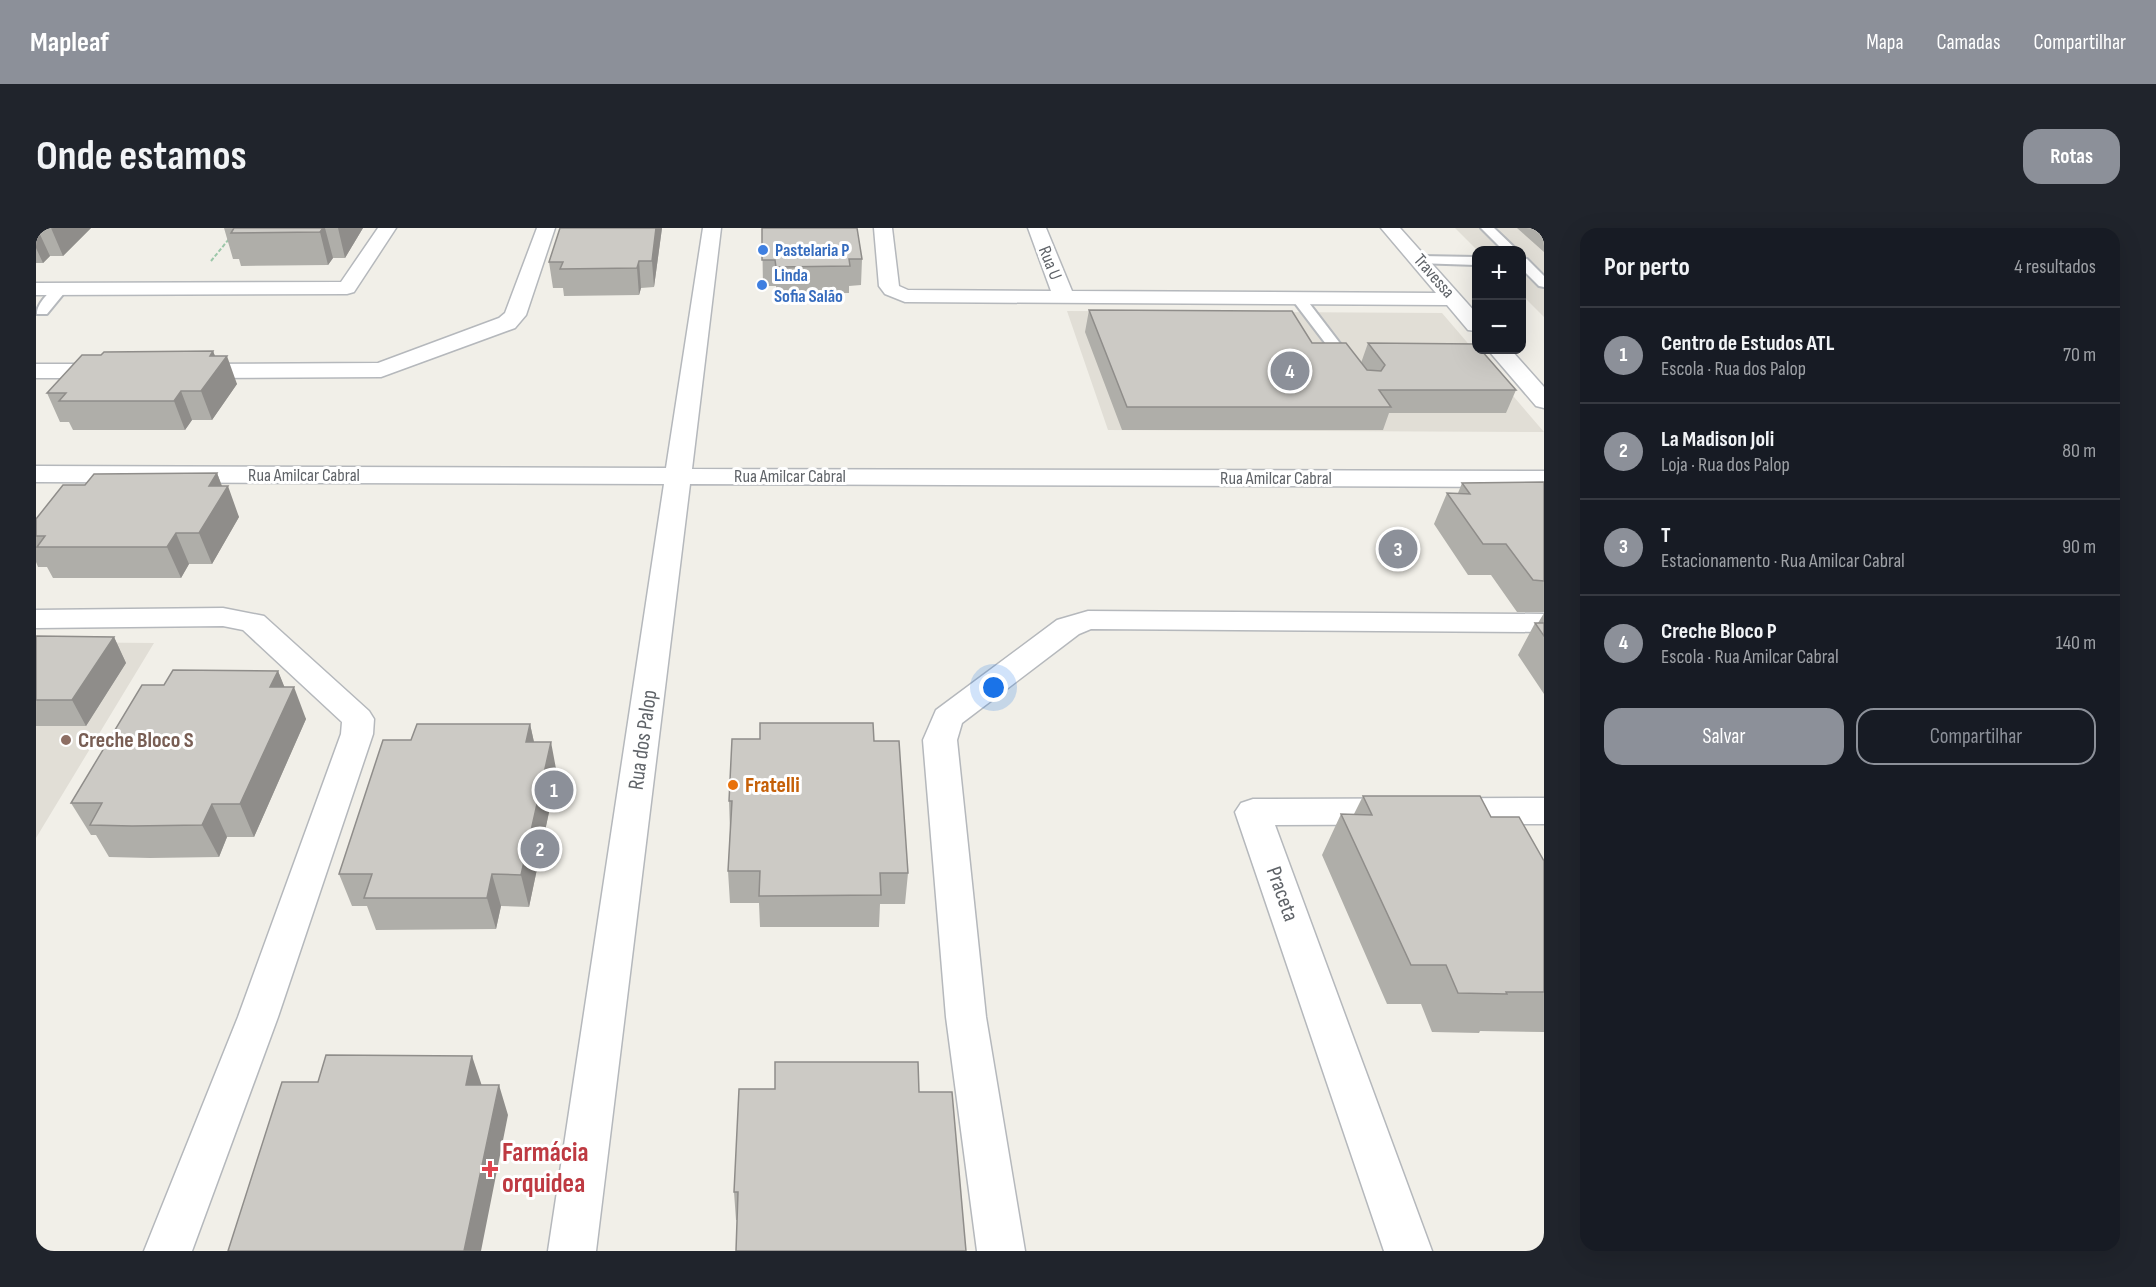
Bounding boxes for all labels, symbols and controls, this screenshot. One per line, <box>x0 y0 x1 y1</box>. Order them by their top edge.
text: Mapleaf <box>30 26 109 59</box>
text: Mapa <box>1866 30 1904 55</box>
text: Camadas <box>1937 30 2000 55</box>
text: Compartilhar <box>2033 30 2126 55</box>
button: Rotas <box>2023 129 2120 184</box>
text: Onde estamos <box>36 131 247 182</box>
place label: Pastelaria P <box>775 240 849 261</box>
marker: Pastelaria P <box>756 243 770 257</box>
street label: Rua U <box>1034 243 1066 283</box>
map controls <box>1472 246 1526 354</box>
button: + <box>1472 246 1526 300</box>
street label: Travessa <box>1409 250 1459 302</box>
text: Por perto <box>1604 252 1690 283</box>
text: 4 resultados <box>2014 255 2096 279</box>
place label: Linda Sofia Salão <box>774 265 843 307</box>
marker: Linda Sofia Salão <box>755 278 769 292</box>
button: − <box>1472 300 1526 354</box>
text: Centro de Estudos ATL <box>1661 330 1834 357</box>
text: 1 <box>1620 343 1627 367</box>
text: 70 m <box>2063 343 2096 367</box>
pin: 4 <box>1270 348 1310 394</box>
text: Escola · Rua dos Palop <box>1661 357 1806 381</box>
text: La Madison Joli <box>1661 426 1774 453</box>
text: 2 <box>1619 439 1628 463</box>
text: 80 m <box>2062 439 2096 463</box>
text: Loja · Rua dos Palop <box>1661 453 1790 477</box>
street label: Rua Amilcar Cabral <box>248 465 360 486</box>
street label: Rua Amilcar Cabral <box>734 466 846 487</box>
street label: Rua Amilcar Cabral <box>1220 468 1332 489</box>
text: T <box>1661 522 1671 549</box>
pin: 3 <box>1378 526 1418 572</box>
text: 3 <box>1619 535 1628 559</box>
text: 90 m <box>2062 535 2096 559</box>
text: Estacionamento · Rua Amilcar Cabral <box>1661 549 1905 573</box>
text: Creche Bloco P <box>1661 618 1777 645</box>
text: 4 <box>1619 631 1628 655</box>
text: 140 m <box>2056 631 2096 655</box>
text: Escola · Rua Amilcar Cabral <box>1661 645 1839 669</box>
your location <box>979 673 1008 702</box>
street label: Rua dos Palop <box>623 688 663 792</box>
button: Salvar <box>1604 708 1844 765</box>
button: Compartilhar <box>1856 708 2096 765</box>
place label: Creche Bloco S <box>78 727 194 754</box>
marker: Creche Bloco S <box>59 733 73 747</box>
pin: 1 <box>534 768 574 812</box>
place label: Fratelli <box>745 772 800 799</box>
marker: Fratelli <box>726 778 740 792</box>
pin: 2 <box>520 826 560 872</box>
street label: Praceta <box>1260 863 1304 925</box>
place label: Farmácia orquidea <box>502 1137 589 1200</box>
marker: Farmácia orquidea <box>483 1162 497 1176</box>

